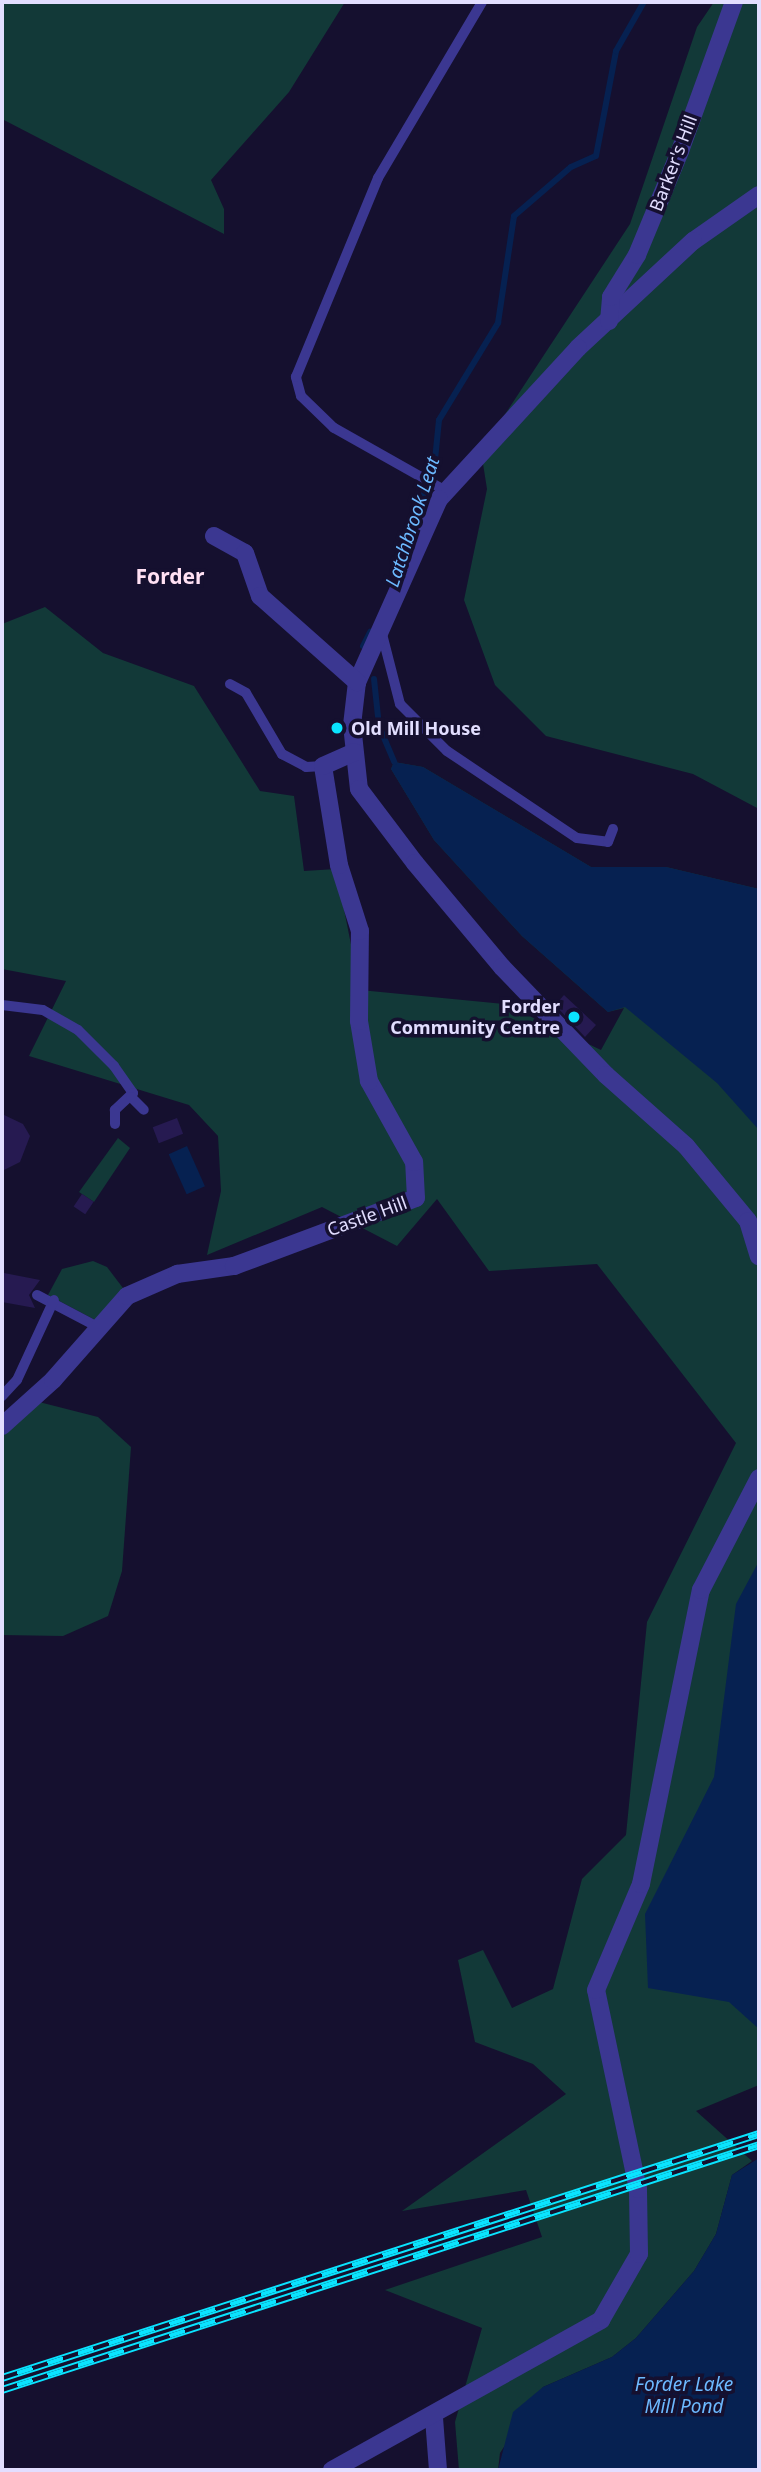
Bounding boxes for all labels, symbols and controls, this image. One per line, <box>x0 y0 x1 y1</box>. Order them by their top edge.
street label: Barker's Hill <box>645 112 701 214</box>
water label: Latchbrook Leat <box>381 454 445 590</box>
district label: Forder <box>136 563 204 589</box>
place label: Old Mill House <box>351 717 481 739</box>
marker: Old Mill House <box>329 720 345 736</box>
place label: Forder Community Centre <box>390 996 560 1038</box>
marker: Forder Community Centre <box>566 1009 582 1025</box>
street label: Castle Hill <box>324 1192 410 1240</box>
water label: Forder Lake Mill Pond <box>635 2374 733 2418</box>

